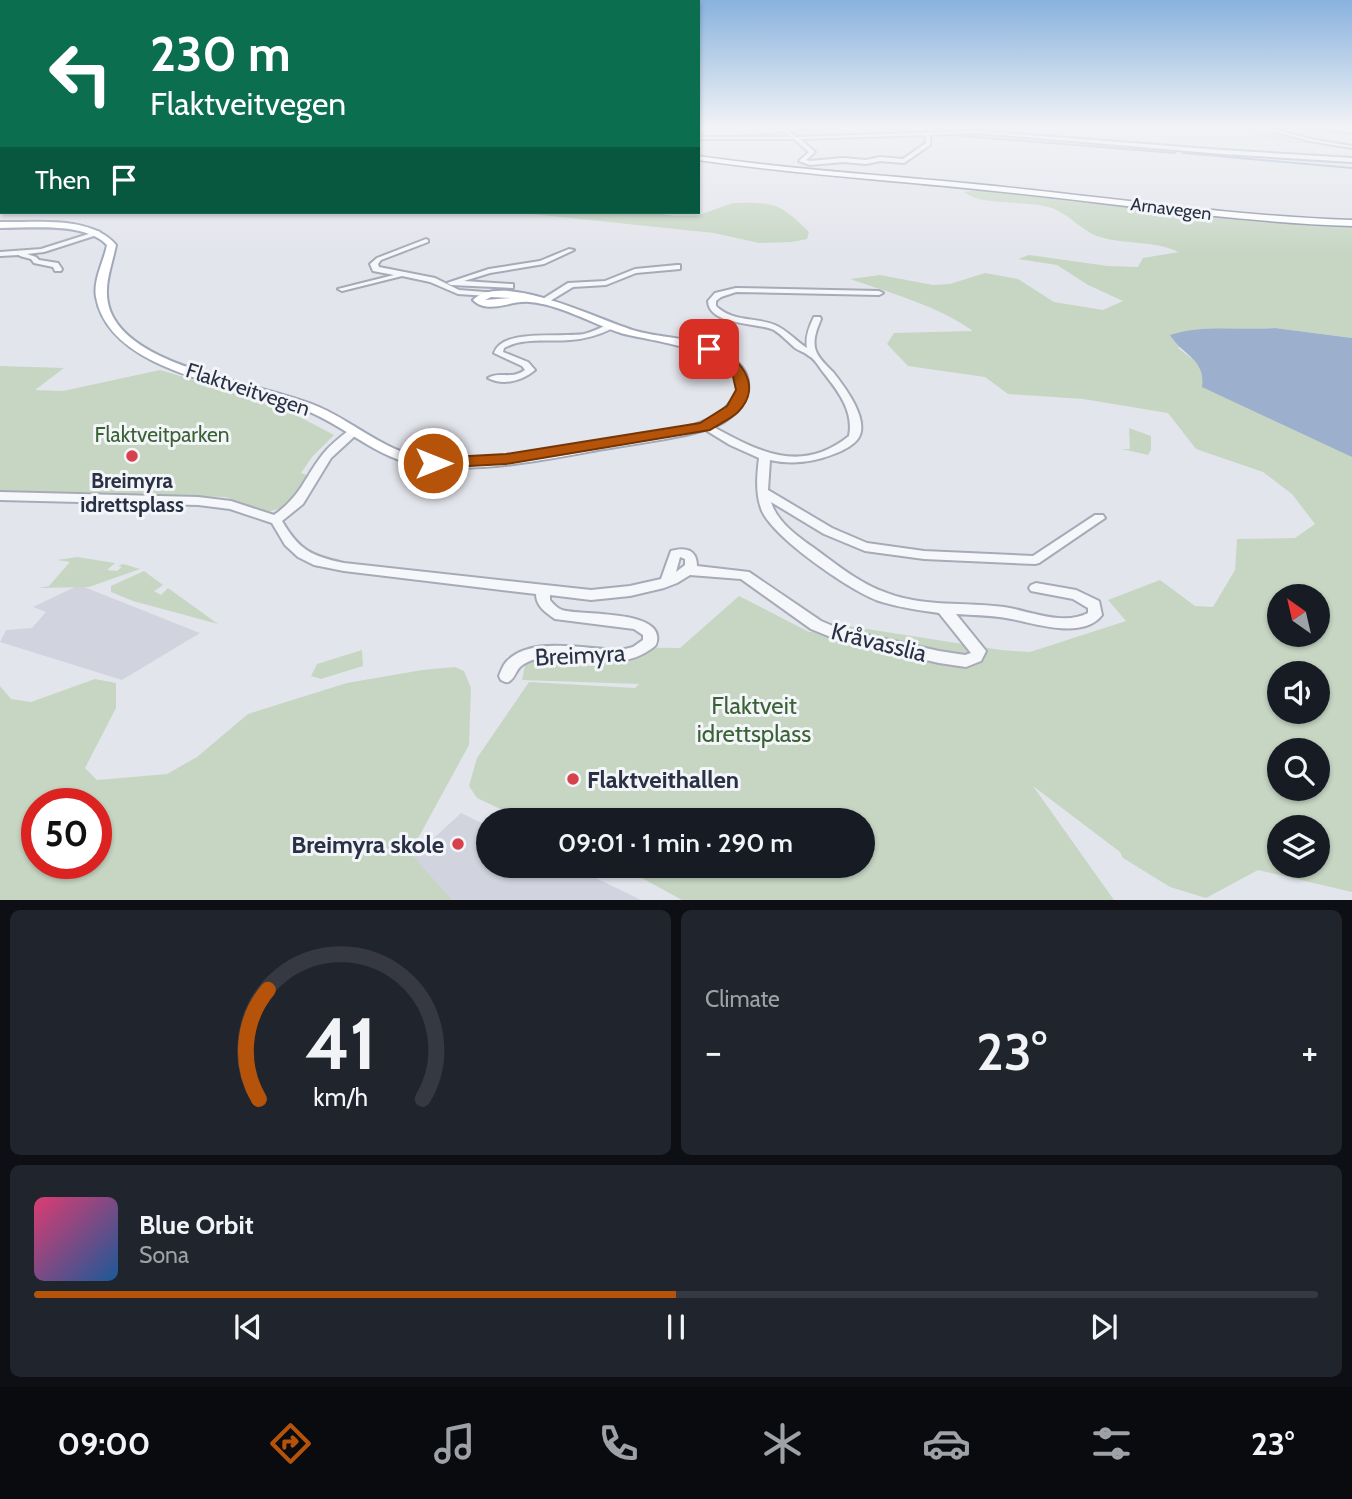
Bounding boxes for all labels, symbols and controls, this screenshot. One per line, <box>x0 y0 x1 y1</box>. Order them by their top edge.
text: 230 m <box>150 24 291 83</box>
icon: left <box>35 28 126 119</box>
text: Flaktveitvegen <box>150 84 346 123</box>
icon: arrive <box>105 161 143 199</box>
text: Then <box>35 164 91 196</box>
street label: Arnavegen <box>1129 193 1213 225</box>
pin <box>679 319 739 379</box>
icon: arrive <box>690 330 728 368</box>
street label: Flaktveitvegen <box>183 357 313 421</box>
park label: Flaktveitparken <box>95 422 229 447</box>
position arrow <box>396 426 470 500</box>
marker: Breimyra idrettsplass <box>124 448 140 464</box>
place label: Breimyra idrettsplass <box>80 468 184 517</box>
north arrow <box>1267 584 1330 648</box>
map controls <box>1267 584 1330 878</box>
street label: Kråvasslia <box>828 616 930 668</box>
street label: Breimyra <box>534 638 626 672</box>
button: sound <box>1267 661 1330 724</box>
park label: Flaktveit idrettsplass <box>697 691 811 748</box>
button: search <box>1267 738 1330 801</box>
place label: Flaktveithallen <box>587 765 739 794</box>
marker: Flaktveithallen <box>565 771 581 787</box>
speed limit sign: 50 <box>21 788 112 879</box>
button: layers <box>1267 815 1330 878</box>
text: 09:01 · 1 min · 290 m <box>558 827 793 859</box>
place label: Breimyra skole <box>291 830 444 859</box>
marker: Breimyra skole <box>450 836 466 852</box>
text: Climate <box>705 985 780 1013</box>
text: 41 <box>305 999 376 1087</box>
text: 23° <box>976 1020 1047 1083</box>
text: − <box>705 1028 722 1075</box>
text: + <box>1301 1028 1318 1075</box>
text: km/h <box>313 1081 368 1111</box>
text: Blue Orbit <box>139 1209 254 1241</box>
text: Sona <box>139 1241 189 1269</box>
icon: previous <box>229 1308 267 1346</box>
icon: pause <box>657 1308 695 1346</box>
icon: next <box>1085 1308 1123 1346</box>
icon: directions <box>266 1419 315 1468</box>
icon: music <box>430 1419 479 1468</box>
icon: phone <box>594 1419 643 1468</box>
icon: climate <box>758 1419 807 1468</box>
icon: car <box>922 1419 971 1468</box>
icon: filters <box>1087 1419 1136 1468</box>
text: 09:00 <box>58 1424 150 1463</box>
text: 23° <box>1251 1424 1294 1463</box>

